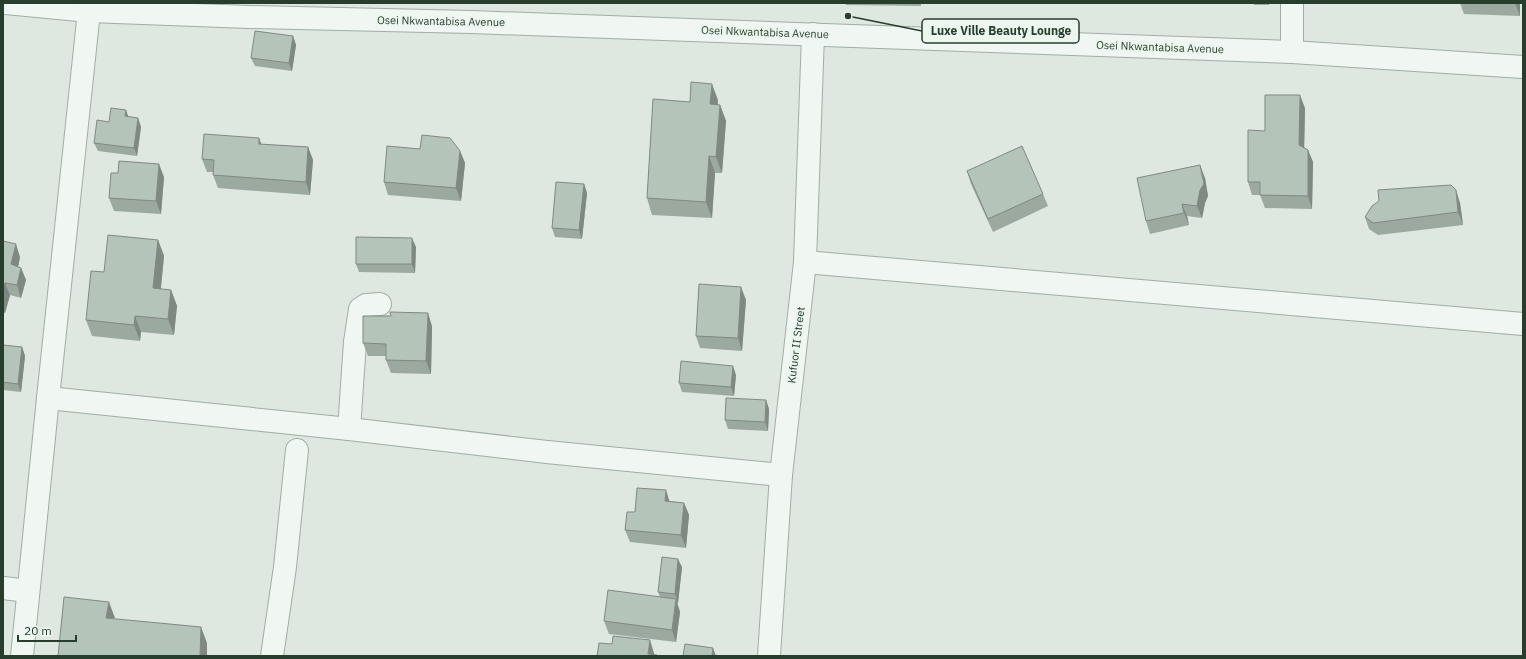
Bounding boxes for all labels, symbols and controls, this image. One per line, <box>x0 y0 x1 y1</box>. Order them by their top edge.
street label: Osei Nkwantabisa Avenue <box>377 13 505 29</box>
callout: Luxe Ville Beauty Lounge <box>922 19 1079 43</box>
street label: Osei Nkwantabisa Avenue <box>701 23 829 41</box>
text: Luxe Ville Beauty Lounge <box>931 23 1072 38</box>
street label: Osei Nkwantabisa Avenue <box>1096 38 1224 56</box>
street label: Kufuor II Street <box>784 306 808 384</box>
scale bar <box>18 617 76 643</box>
text: 20 m <box>24 623 52 638</box>

